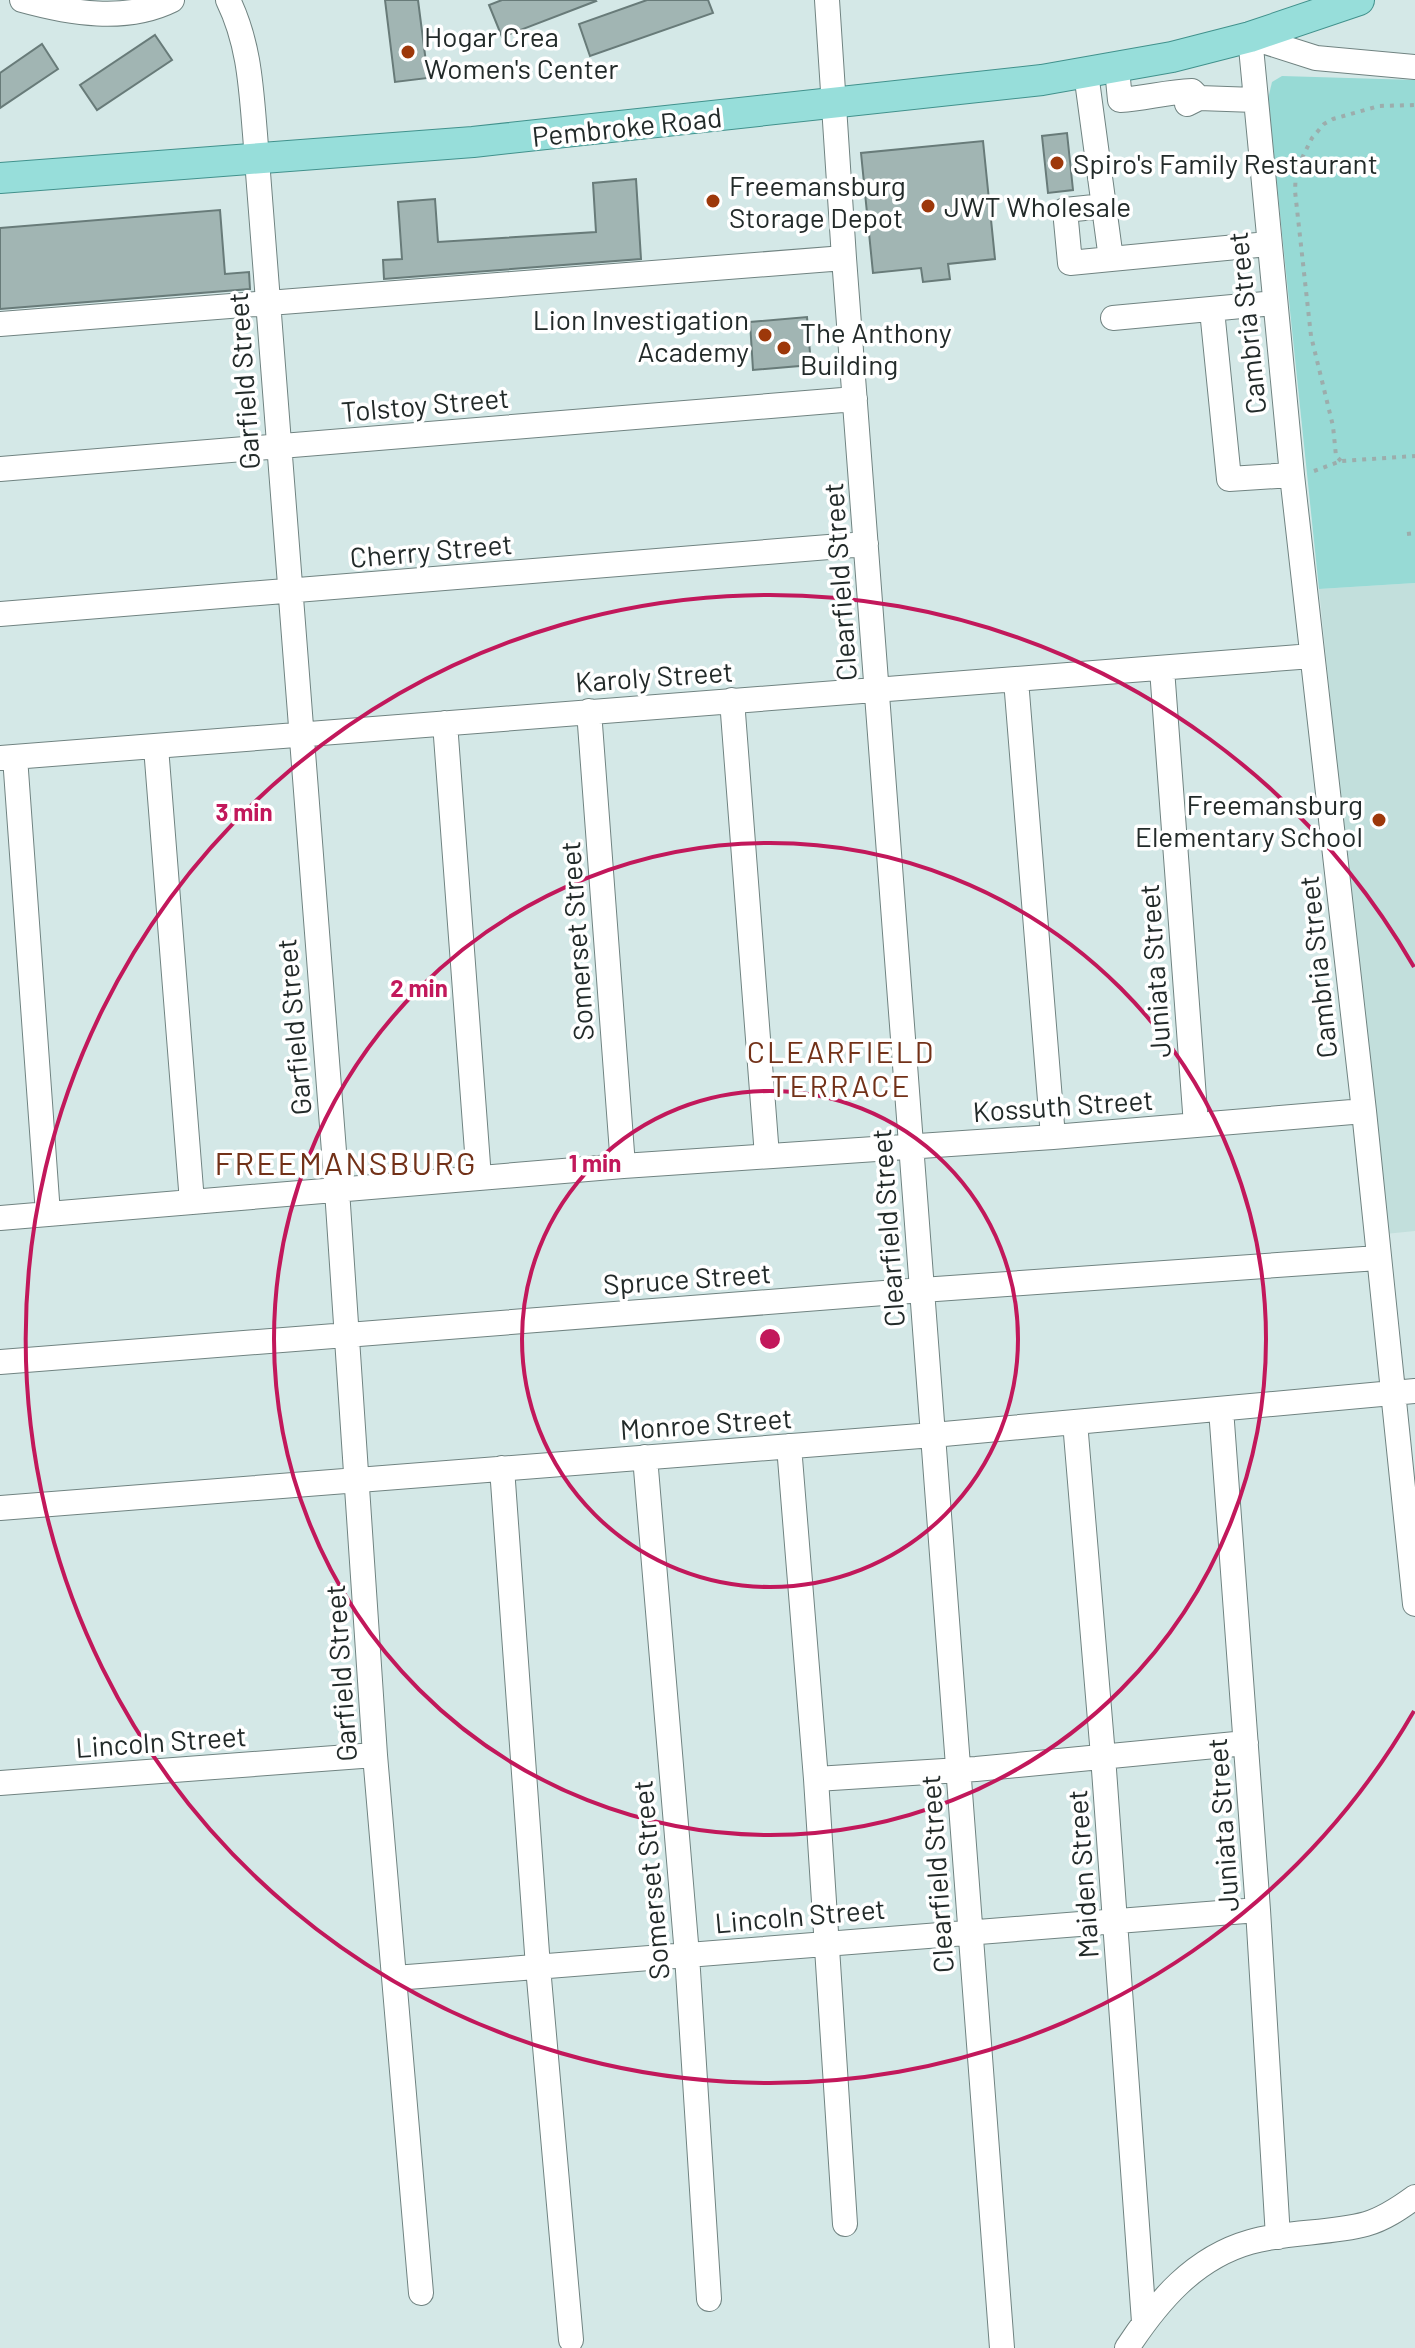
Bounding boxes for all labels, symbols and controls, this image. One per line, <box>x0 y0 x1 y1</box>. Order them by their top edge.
place label: Hogar Crea Women's Center <box>424 19 619 85</box>
marker: Hogar Crea Women's Center <box>399 43 417 61</box>
street label: Pembroke Road <box>530 99 724 153</box>
place label: Spiro's Family Restaurant <box>1073 146 1378 180</box>
marker: Spiro's Family Restaurant <box>1048 154 1066 172</box>
place label: Freemansburg Storage Depot <box>729 168 906 234</box>
place label: JWT Wholesale <box>944 189 1131 223</box>
marker: Freemansburg Storage Depot <box>704 192 722 210</box>
marker: JWT Wholesale <box>919 197 937 215</box>
street label: Cambria Street <box>1220 230 1272 416</box>
street label: Garfield Street <box>220 291 266 471</box>
place label: Lion Investigation Academy <box>533 302 749 368</box>
place label: The Anthony Building <box>800 315 952 381</box>
marker: Lion Investigation Academy <box>756 326 774 344</box>
marker: The Anthony Building <box>775 339 793 357</box>
street label: Tolstoy Street <box>340 380 510 428</box>
street label: Clearfield Street <box>815 482 863 682</box>
street label: Cherry Street <box>348 526 514 574</box>
street label: Karoly Street <box>574 654 734 698</box>
place label: Freemansburg Elementary School <box>1135 787 1363 853</box>
text: 3 min <box>215 797 273 826</box>
marker: Freemansburg Elementary School <box>1370 811 1388 829</box>
street label: Somerset Street <box>552 840 600 1042</box>
street label: Cambria Street <box>1291 874 1343 1060</box>
street label: Juniata Street <box>1131 883 1177 1059</box>
street label: Garfield Street <box>268 937 318 1117</box>
text: 2 min <box>390 973 448 1002</box>
district label: CLEARFIELD TERRACE <box>747 1033 935 1103</box>
street label: Kossuth Street <box>972 1082 1154 1128</box>
street label: Clearfield Street <box>863 1128 911 1328</box>
district label: FREEMANSBURG <box>214 1143 478 1181</box>
text: 1 min <box>569 1148 621 1177</box>
street label: Spruce Street <box>602 1255 772 1301</box>
centre of rings <box>756 1325 784 1353</box>
street label: Monroe Street <box>619 1400 793 1446</box>
street label: Garfield Street <box>317 1583 363 1763</box>
street label: Lincoln Street <box>74 1718 248 1764</box>
street label: Juniata Street <box>1199 1737 1245 1913</box>
street label: Clearfield Street <box>912 1774 960 1974</box>
street label: Somerset Street <box>624 1779 676 1981</box>
street label: Maiden Street <box>1059 1789 1105 1959</box>
street label: Lincoln Street <box>713 1891 887 1939</box>

